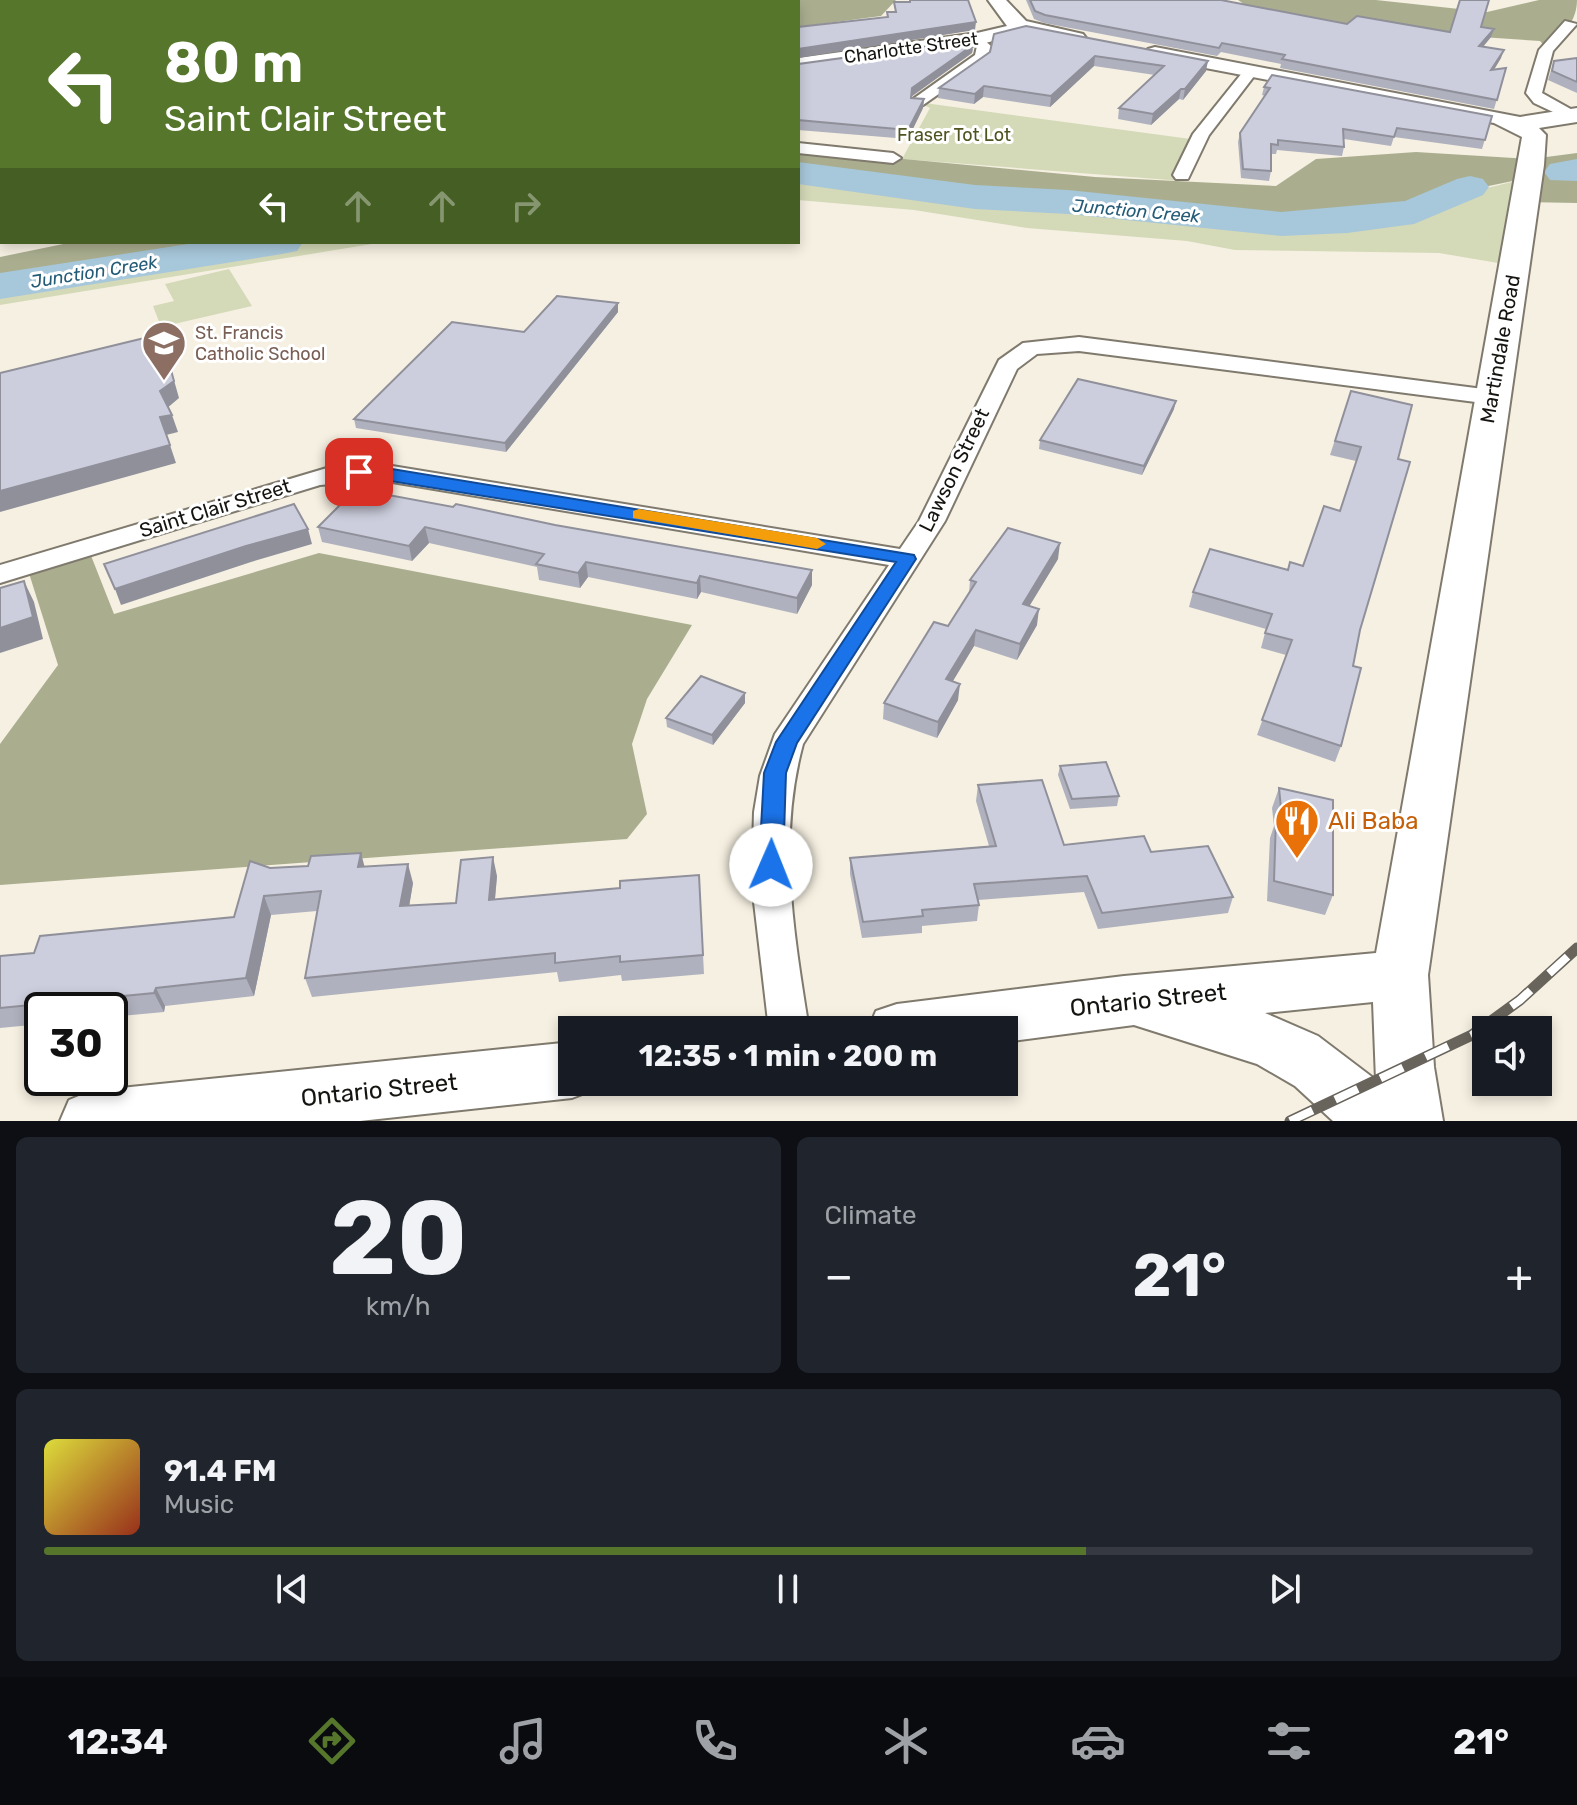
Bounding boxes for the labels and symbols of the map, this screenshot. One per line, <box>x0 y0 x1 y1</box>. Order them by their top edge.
street label: Charlotte Street <box>843 28 979 68</box>
park label: Fraser Tot Lot <box>897 124 1011 146</box>
water label: Junction Creek <box>1071 194 1201 228</box>
water label: Junction Creek <box>29 251 160 293</box>
street label: Martindale Road <box>1475 273 1525 425</box>
school or university icon: St. Francis Catholic School <box>140 319 188 382</box>
place label: St. Francis Catholic School <box>195 322 325 365</box>
street label: Lawson Street <box>914 404 994 536</box>
pin <box>325 438 393 506</box>
street label: Saint Clair Street <box>136 474 294 542</box>
restaurant icon: Ali Baba <box>1273 797 1321 860</box>
place label: Ali Baba <box>1328 807 1418 835</box>
position arrow <box>729 823 813 907</box>
street label: Ontario Street <box>1068 978 1228 1022</box>
speed limit sign: 30 <box>24 992 128 1096</box>
street label: Ontario Street <box>299 1068 459 1112</box>

